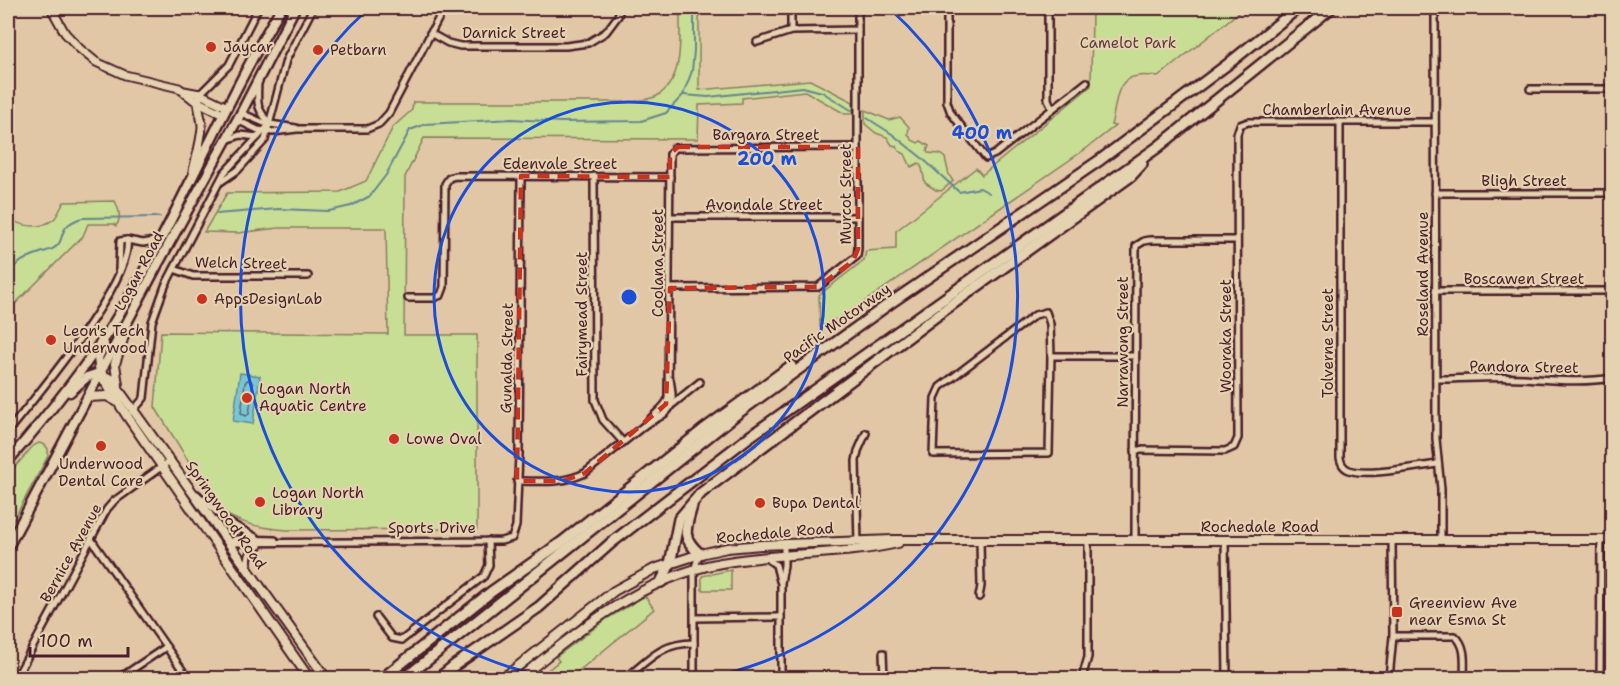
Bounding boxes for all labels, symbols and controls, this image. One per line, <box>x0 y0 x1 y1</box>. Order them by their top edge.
street label: Darnick Street <box>462 23 566 43</box>
park label: Camelot Park <box>1080 33 1176 53</box>
place label: Jaycar <box>223 37 273 57</box>
marker: Jaycar <box>204 40 218 54</box>
place label: Petbarn <box>330 40 386 60</box>
marker: Petbarn <box>311 43 325 57</box>
street label: Chamberlain Avenue <box>1262 100 1412 120</box>
text: 400 m <box>952 121 1013 145</box>
street label: Bargara Street <box>712 125 820 145</box>
street label: Murcot Street <box>836 143 856 245</box>
text: 200 m <box>737 147 798 171</box>
street label: Edenvale Street <box>503 154 617 174</box>
street label: Bligh Street <box>1481 171 1567 191</box>
street label: Avondale Street <box>705 195 823 215</box>
street label: Coolana Street <box>648 209 668 317</box>
street label: Roseland Avenue <box>1413 212 1433 336</box>
street label: Logan Road <box>110 227 169 314</box>
street label: Fairymead Street <box>572 251 592 377</box>
street label: Welch Street <box>195 252 287 274</box>
street label: Boscawen Street <box>1464 269 1584 289</box>
street label: Narrawong Street <box>1113 276 1133 408</box>
street label: Pacific Motorway <box>779 278 895 368</box>
street label: Wooraka Street <box>1216 279 1236 393</box>
centre of rings <box>619 287 639 307</box>
street label: Tolverne Street <box>1318 288 1338 398</box>
place label: AppsDesignLab <box>214 289 322 309</box>
marker: AppsDesignLab <box>195 292 209 306</box>
street label: Gunalda Street <box>496 302 518 414</box>
place label: Leon's Tech Underwood <box>63 321 148 358</box>
marker: Leon's Tech Underwood <box>44 333 58 347</box>
street label: Pandora Street <box>1469 356 1579 378</box>
place label: Logan North Aquatic Centre <box>259 379 367 416</box>
marker: Logan North Aquatic Centre <box>240 391 254 405</box>
place label: Lowe Oval <box>406 429 482 449</box>
marker: Lowe Oval <box>387 432 401 446</box>
marker: Underwood Dental Care <box>94 439 108 453</box>
place label: Underwood Dental Care <box>58 454 144 491</box>
street label: Springwood Road <box>181 457 271 574</box>
place label: Logan North Library <box>272 483 364 520</box>
place label: Bupa Dental <box>772 493 860 513</box>
marker: Logan North Library <box>253 495 267 509</box>
marker: Bupa Dental <box>753 496 767 510</box>
street label: Bernice Avenue <box>36 500 106 606</box>
street label: Rochedale Road <box>1201 517 1320 537</box>
street label: Sports Drive <box>388 518 476 538</box>
street label: Rochedale Road <box>715 518 835 548</box>
place label: Greenview Ave near Esma St <box>1409 593 1518 630</box>
marker: Greenview Ave near Esma St <box>1390 605 1404 619</box>
scale bar <box>30 620 128 658</box>
text: 100 m <box>39 629 93 653</box>

